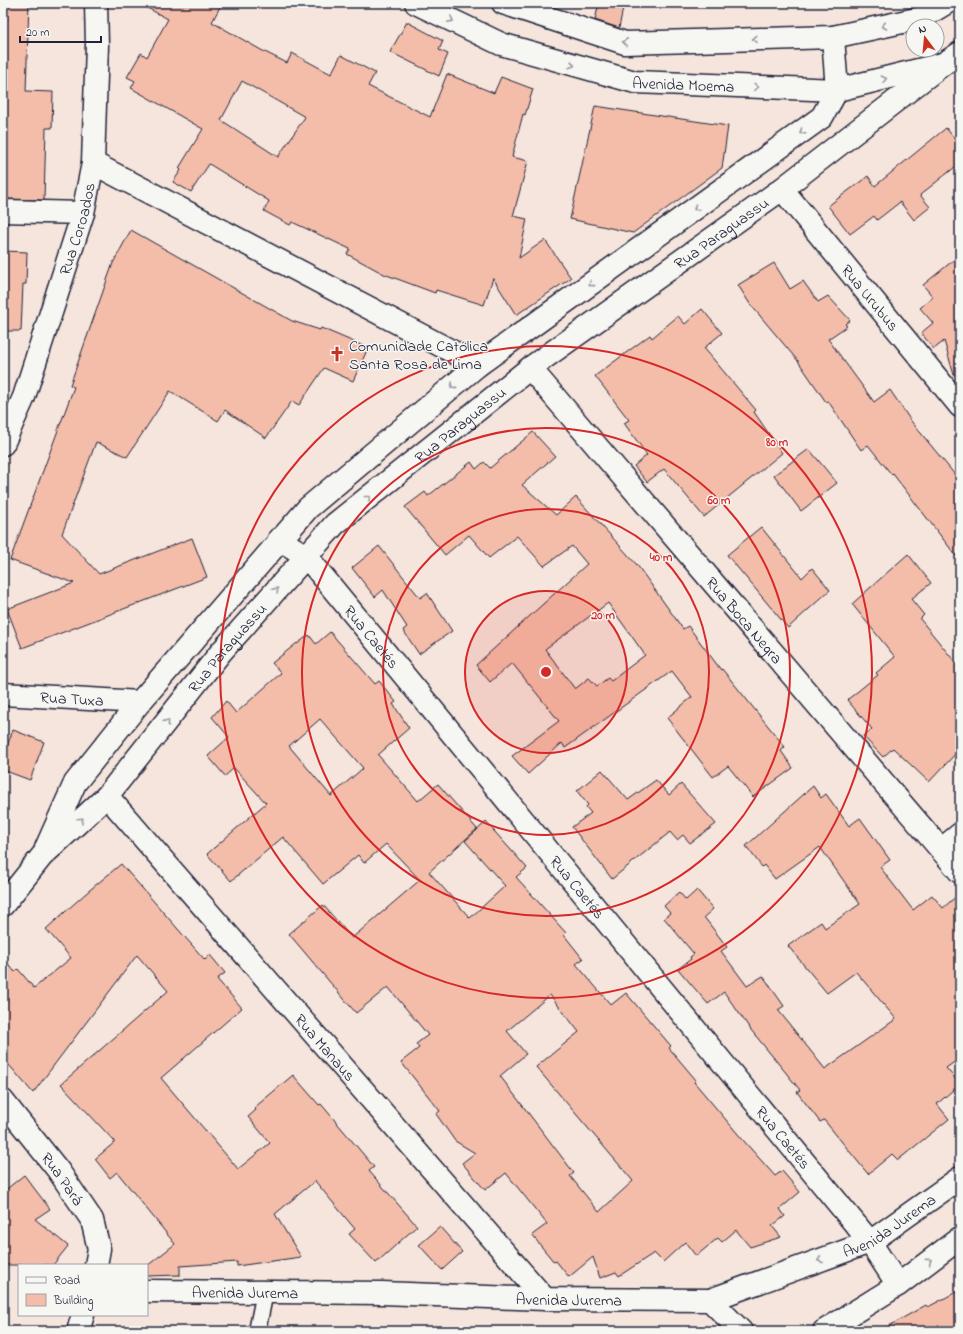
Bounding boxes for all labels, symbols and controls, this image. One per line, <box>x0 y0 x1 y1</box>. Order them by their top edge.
one-way arrow <box>447 15 454 23</box>
scale bar <box>20 18 101 44</box>
north arrow <box>905 18 945 58</box>
one-way arrow <box>881 21 887 29</box>
text: N <box>917 21 928 38</box>
text: 20 m <box>26 24 49 42</box>
one-way arrow <box>752 35 758 43</box>
one-way arrow <box>622 38 628 47</box>
one-way arrow <box>569 60 576 69</box>
street label: Avenida Moema <box>632 72 735 100</box>
one-way arrow <box>881 75 888 83</box>
one-way arrow <box>753 83 759 91</box>
one-way arrow <box>799 127 806 135</box>
street label: Rua Coroados <box>54 181 103 278</box>
street label: Rua Paraguassu <box>670 192 774 276</box>
one-way arrow <box>694 203 701 210</box>
street label: Rua Urubus <box>834 260 904 337</box>
one-way arrow <box>588 279 595 287</box>
place label: Comunidade Católica Santa Rosa de Lima <box>349 335 488 377</box>
church icon: Comunidade Católica Santa Rosa de Lima <box>328 345 346 363</box>
street label: Rua Paraguassu <box>410 381 512 470</box>
one-way arrow <box>450 382 458 389</box>
text: 80 m <box>765 434 789 452</box>
text: 60 m <box>707 492 731 510</box>
one-way arrow <box>363 496 370 503</box>
text: 40 m <box>649 549 673 567</box>
street label: Rua Boca Negra <box>699 572 788 670</box>
one-way arrow <box>271 587 278 594</box>
street label: Rua Paraguassu <box>183 598 273 699</box>
street label: Rua Caetés <box>337 601 404 675</box>
text: 20 m <box>590 607 615 625</box>
centre of rings <box>539 665 553 679</box>
street label: Rua Tuxa <box>39 686 104 714</box>
one-way arrow <box>162 720 169 727</box>
one-way arrow <box>76 817 84 825</box>
street label: Rua Caetés <box>543 851 610 925</box>
street label: Rua Manaus <box>288 1009 360 1088</box>
street label: Rua Caetés <box>749 1101 815 1175</box>
street label: Rua Pará <box>34 1148 89 1211</box>
street label: Avenida Jurema <box>840 1189 942 1265</box>
one-way arrow <box>817 1256 824 1264</box>
one-way arrow <box>925 1258 932 1266</box>
legend <box>18 1264 148 1316</box>
text: Road <box>54 1272 80 1290</box>
street label: Avenida Jurema <box>192 1281 298 1306</box>
street label: Avenida Jurema <box>515 1288 622 1313</box>
text: Building <box>53 1292 93 1311</box>

